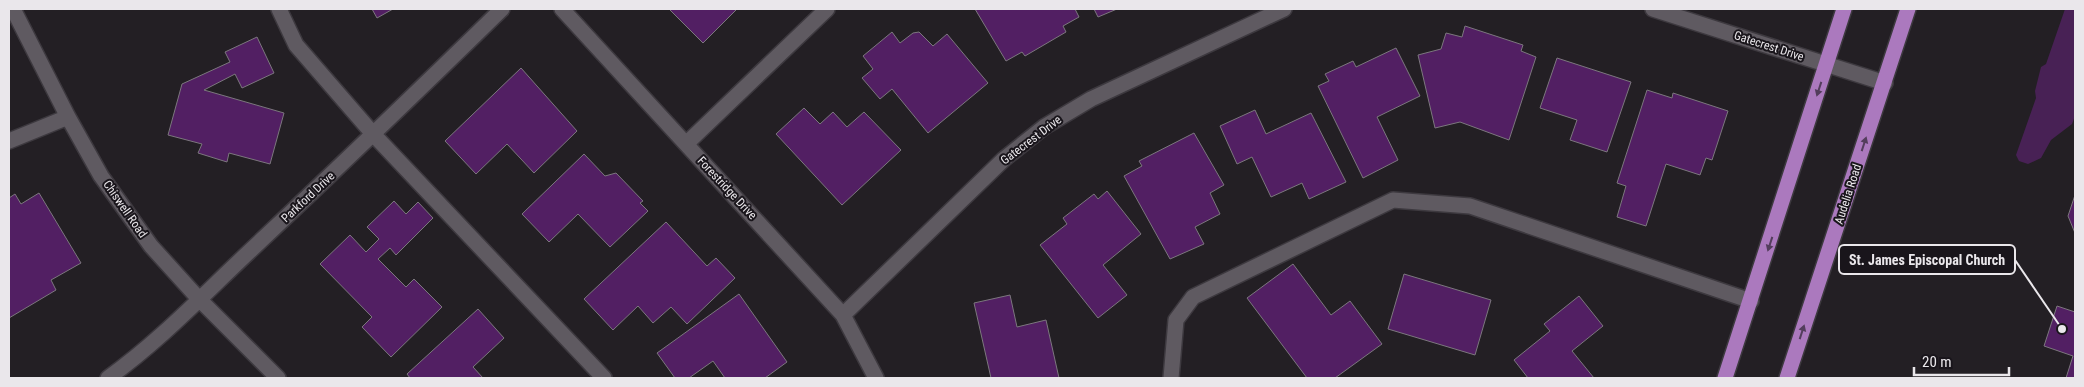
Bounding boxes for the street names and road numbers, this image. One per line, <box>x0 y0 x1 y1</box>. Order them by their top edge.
street label: Gatecrest Drive <box>1732 28 1806 64</box>
street label: Gatecrest Drive <box>998 112 1064 167</box>
street label: Forestridge Drive <box>694 154 760 222</box>
street label: Audelia Road <box>1832 162 1864 226</box>
street label: Parkford Drive <box>279 169 338 225</box>
street label: Chiswell Road <box>100 178 150 240</box>

